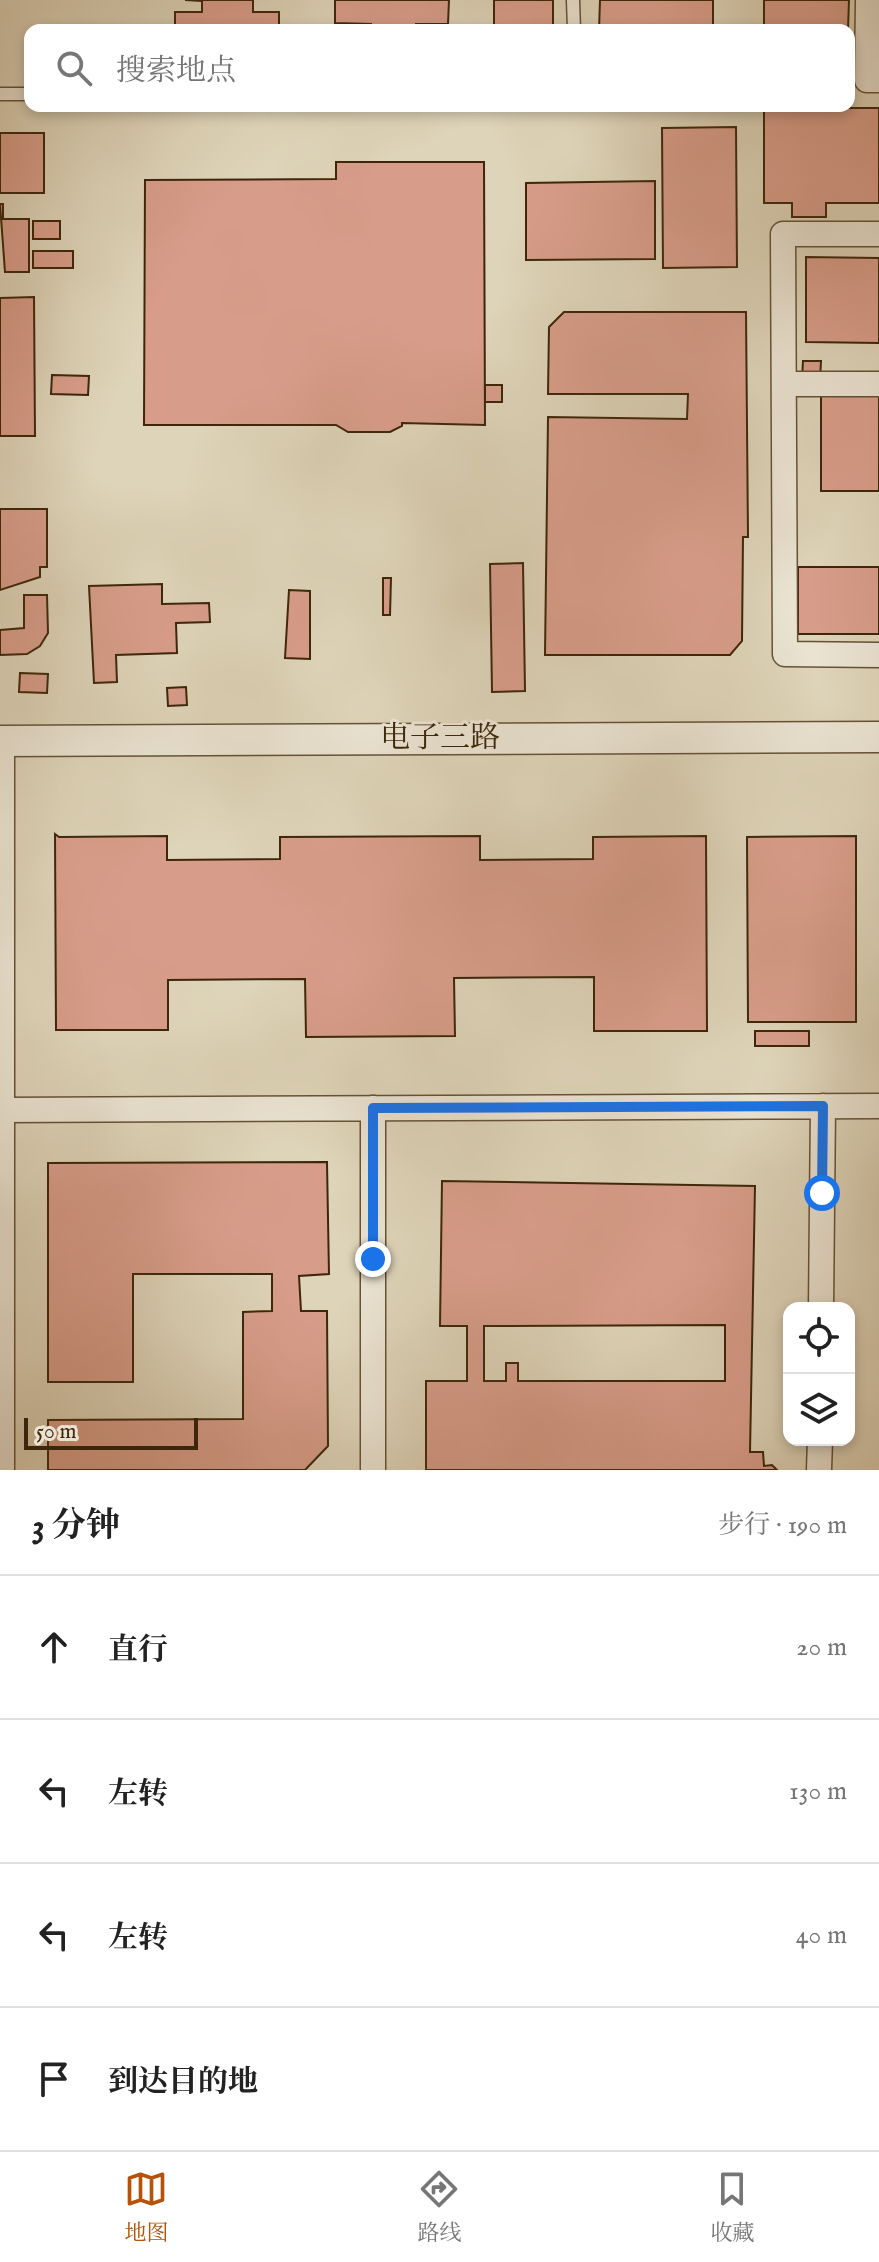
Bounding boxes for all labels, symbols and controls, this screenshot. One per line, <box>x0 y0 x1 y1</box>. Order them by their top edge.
search box <box>24 24 855 112</box>
icon: search <box>52 46 96 90</box>
text: 搜索地点 <box>116 53 236 91</box>
street label: 电子三路 <box>380 720 500 758</box>
route start <box>804 1175 840 1211</box>
route end <box>355 1241 391 1277</box>
map controls <box>783 1302 855 1446</box>
button: locate <box>783 1302 855 1374</box>
button: layers <box>783 1374 855 1446</box>
scale bar <box>24 1414 198 1450</box>
text: 50 m <box>36 1418 77 1446</box>
text: 3 分钟 <box>32 1505 120 1548</box>
text: 步行 · 190 m <box>718 1509 847 1542</box>
icon: ahead <box>32 1625 76 1669</box>
text: 20 m <box>796 1631 847 1664</box>
text: 直行 <box>108 1632 168 1670</box>
icon: left <box>32 1769 76 1813</box>
text: 130 m <box>789 1775 847 1808</box>
text: 左转 <box>108 1776 168 1814</box>
icon: left <box>32 1913 76 1957</box>
text: 40 m <box>796 1919 847 1952</box>
text: 左转 <box>108 1920 168 1958</box>
icon: arrive <box>32 2057 76 2101</box>
text: 到达目的地 <box>108 2064 258 2102</box>
tab: 地图 <box>124 2167 169 2248</box>
tab: 路线 <box>417 2167 462 2248</box>
tab: 收藏 <box>710 2167 755 2248</box>

